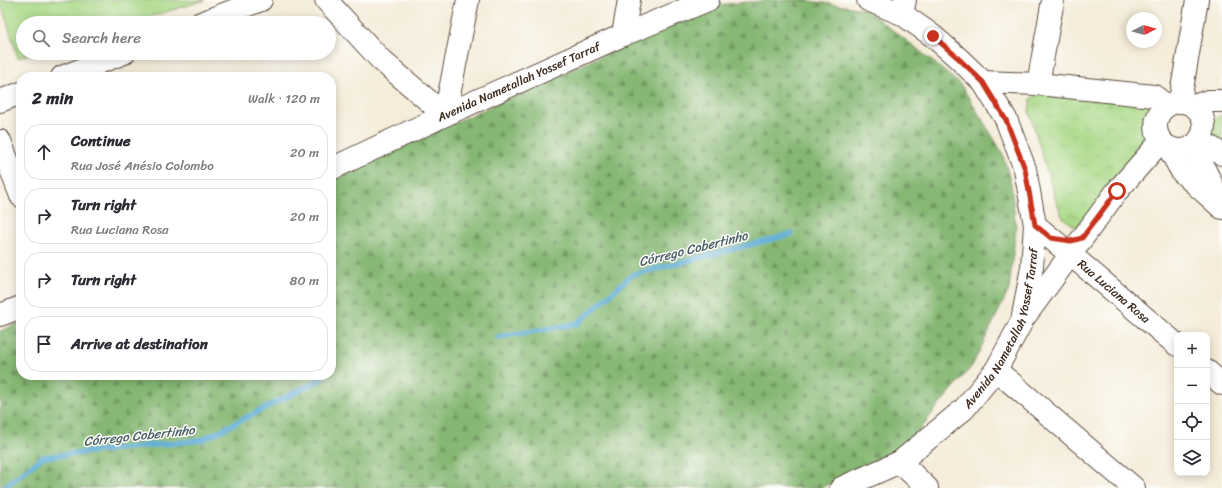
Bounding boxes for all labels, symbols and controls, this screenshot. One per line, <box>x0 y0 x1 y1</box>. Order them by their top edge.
north arrow <box>1126 12 1162 48</box>
search box <box>16 16 336 60</box>
text: Search here <box>62 25 141 51</box>
icon: search <box>30 27 52 49</box>
route end <box>924 27 942 45</box>
street label: Avenida Nametallah Yossef Tarraf <box>433 35 606 129</box>
text: 2 min <box>32 83 73 113</box>
text: Walk · 120 m <box>248 87 320 110</box>
text: Continue <box>71 128 131 154</box>
icon: ahead <box>33 141 55 163</box>
text: 20 m <box>290 141 319 164</box>
text: Rua José Anésio Colombo <box>71 154 214 177</box>
route start <box>1108 182 1126 200</box>
text: Turn right <box>71 192 136 218</box>
icon: right <box>33 205 55 227</box>
text: 20 m <box>290 205 319 228</box>
text: Rua Luciana Rosa <box>71 218 169 241</box>
water label: Córrego Cobertinho <box>636 223 751 273</box>
street label: Avenida Nametallah Yossef Tarraf <box>957 245 1044 414</box>
street label: Rua Luciana Rosa <box>1072 254 1156 330</box>
text: Turn right <box>71 267 136 293</box>
icon: right <box>33 269 55 291</box>
text: 80 m <box>290 269 319 292</box>
text: Arrive at destination <box>71 331 208 357</box>
map controls <box>1174 332 1210 476</box>
button: + <box>1174 332 1210 368</box>
icon: arrive <box>33 333 55 355</box>
button: − <box>1174 368 1210 404</box>
button: locate <box>1174 404 1210 440</box>
water label: Córrego Cobertinho <box>82 418 197 453</box>
button: layers <box>1174 440 1210 476</box>

